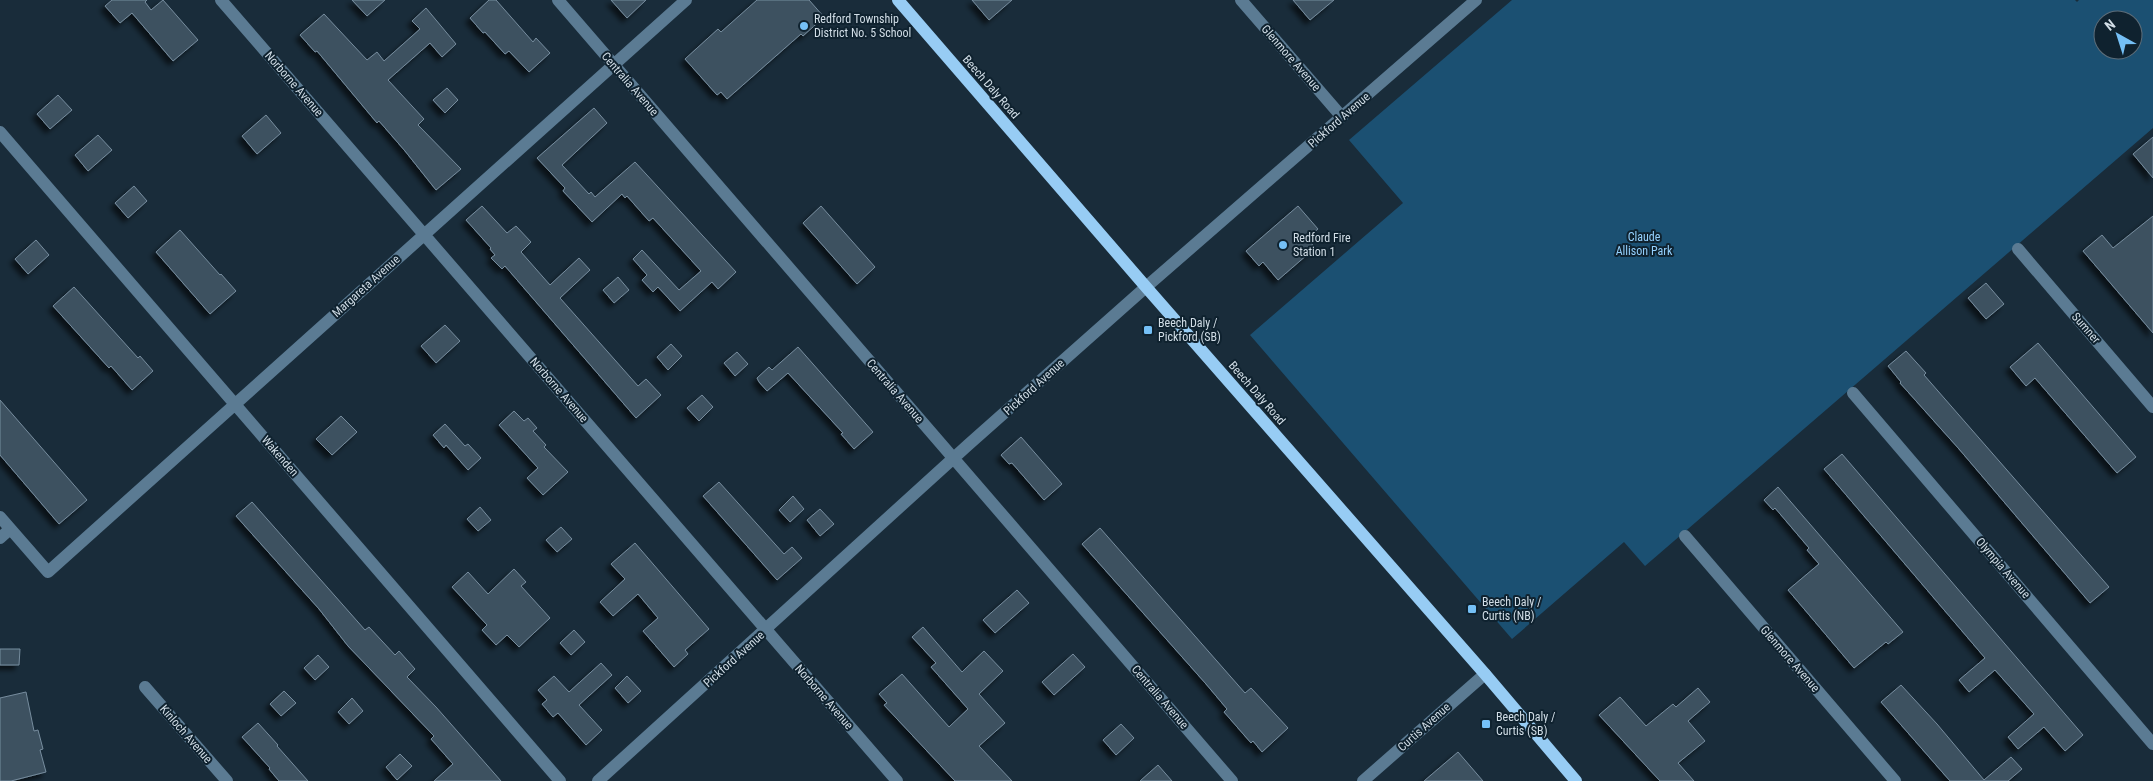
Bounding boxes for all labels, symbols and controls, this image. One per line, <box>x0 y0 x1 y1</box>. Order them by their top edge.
north arrow <box>2093 10 2143 60</box>
place label: Redford Township District No. 5 School <box>814 12 911 40</box>
text: N <box>2101 16 2118 34</box>
marker: Redford Township District No. 5 School <box>798 20 810 32</box>
street label: Glenmore Avenue <box>1259 22 1324 94</box>
street label: Norborne Avenue <box>262 49 326 120</box>
street label: Centralia Avenue <box>599 49 662 119</box>
street label: Beech Daly Road <box>960 53 1022 121</box>
street label: Pickford Avenue <box>1305 89 1373 151</box>
park label: Claude Allison Park <box>1616 230 1673 258</box>
place label: Redford Fire Station 1 <box>1293 231 1351 259</box>
marker: Redford Fire Station 1 <box>1277 239 1289 251</box>
street label: Margareta Avenue <box>329 252 403 320</box>
street label: Sumner <box>2069 310 2103 346</box>
place label: Beech Daly / Pickford (SB) <box>1158 316 1221 344</box>
marker: Beech Daly / Pickford (SB) <box>1142 324 1154 336</box>
street label: Norborne Avenue <box>527 355 591 426</box>
street label: Centralia Avenue <box>864 356 927 426</box>
street label: Pickford Avenue <box>1001 356 1068 418</box>
street label: Beech Daly Road <box>1226 359 1288 427</box>
street label: Wakenden <box>259 433 301 479</box>
street label: Olympia Avenue <box>1973 535 2033 601</box>
place label: Beech Daly / Curtis (NB) <box>1482 595 1542 623</box>
marker: Beech Daly / Curtis (NB) <box>1466 603 1478 615</box>
street label: Glenmore Avenue <box>1758 623 1823 695</box>
street label: Pickford Avenue <box>701 628 768 690</box>
street label: Norborne Avenue <box>792 662 856 733</box>
street label: Centralia Avenue <box>1129 662 1192 732</box>
street label: Curtis Avenue <box>1395 700 1453 754</box>
street label: Kinloch Avenue <box>157 702 215 766</box>
place label: Beech Daly / Curtis (SB) <box>1496 710 1556 738</box>
marker: Beech Daly / Curtis (SB) <box>1480 718 1492 730</box>

